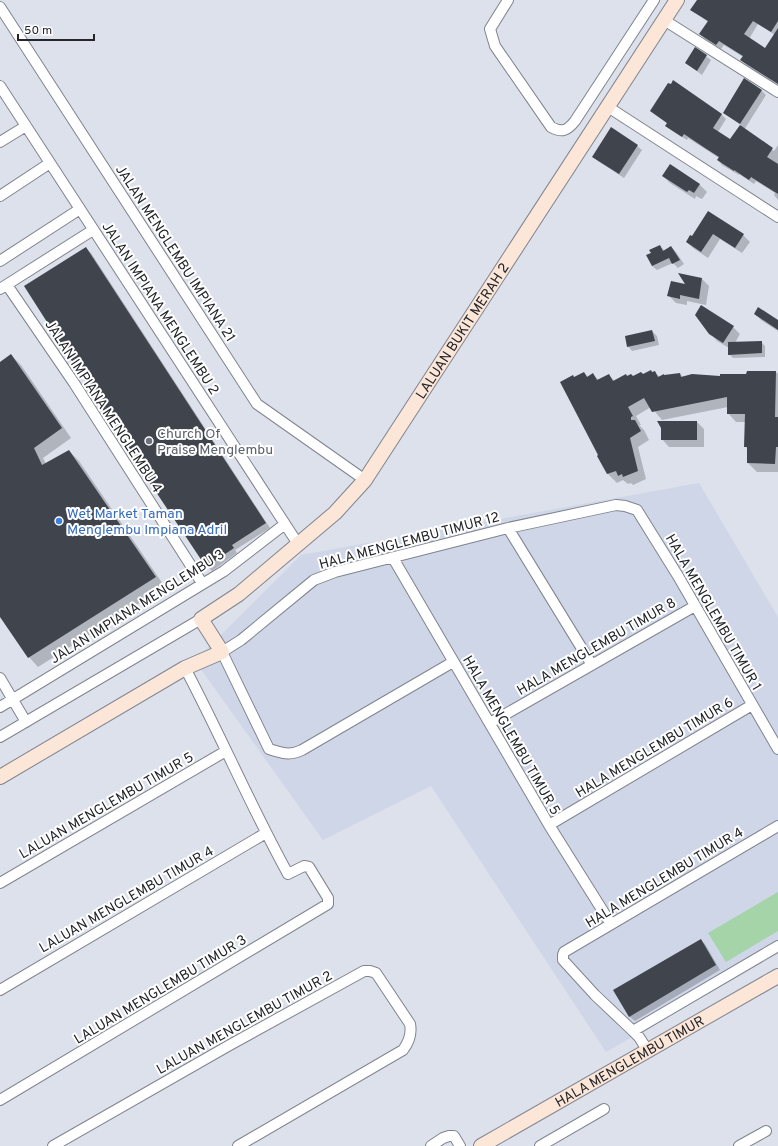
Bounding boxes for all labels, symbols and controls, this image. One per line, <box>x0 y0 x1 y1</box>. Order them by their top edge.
scale bar <box>18 16 94 42</box>
text: 50 m <box>24 23 52 39</box>
street label: JALAN MENGLEMBU IMPIANA 21 <box>111 162 238 346</box>
street label: JALAN IMPIANA MENGLEMBU 2 <box>97 219 222 398</box>
street label: LALUAN BUKIT MERAH 2 <box>413 260 514 403</box>
street label: JALAN IMPIANA MENGLEMBU 4 <box>40 317 165 496</box>
place label: Church Of Praise Menglembu <box>157 426 273 459</box>
marker: Church Of Praise Menglembu <box>144 436 154 446</box>
place label: Wet Market Taman Menglembu Impiana Adril <box>67 506 227 539</box>
street label: HALA MENGLEMBU TIMUR 12 <box>317 509 502 574</box>
marker: Wet Market Taman Menglembu Impiana Adril <box>54 516 64 526</box>
street label: HALA MENGLEMBU TIMUR 1 <box>661 532 764 694</box>
street label: JALAN IMPIANA MENGLEMBU 3 <box>47 546 228 668</box>
street label: HALA MENGLEMBU TIMUR 8 <box>514 595 679 700</box>
street label: HALA MENGLEMBU TIMUR 5 <box>458 653 563 818</box>
street label: HALA MENGLEMBU TIMUR 6 <box>573 694 737 802</box>
street label: LALUAN MENGLEMBU TIMUR 5 <box>17 749 197 863</box>
street label: HALA MENGLEMBU TIMUR 4 <box>583 824 747 932</box>
street label: LALUAN MENGLEMBU TIMUR 4 <box>37 843 217 957</box>
street label: LALUAN MENGLEMBU TIMUR 3 <box>71 932 250 1049</box>
street label: LALUAN MENGLEMBU TIMUR 2 <box>154 968 336 1079</box>
street label: HALA MENGLEMBU TIMUR <box>553 1013 708 1112</box>

